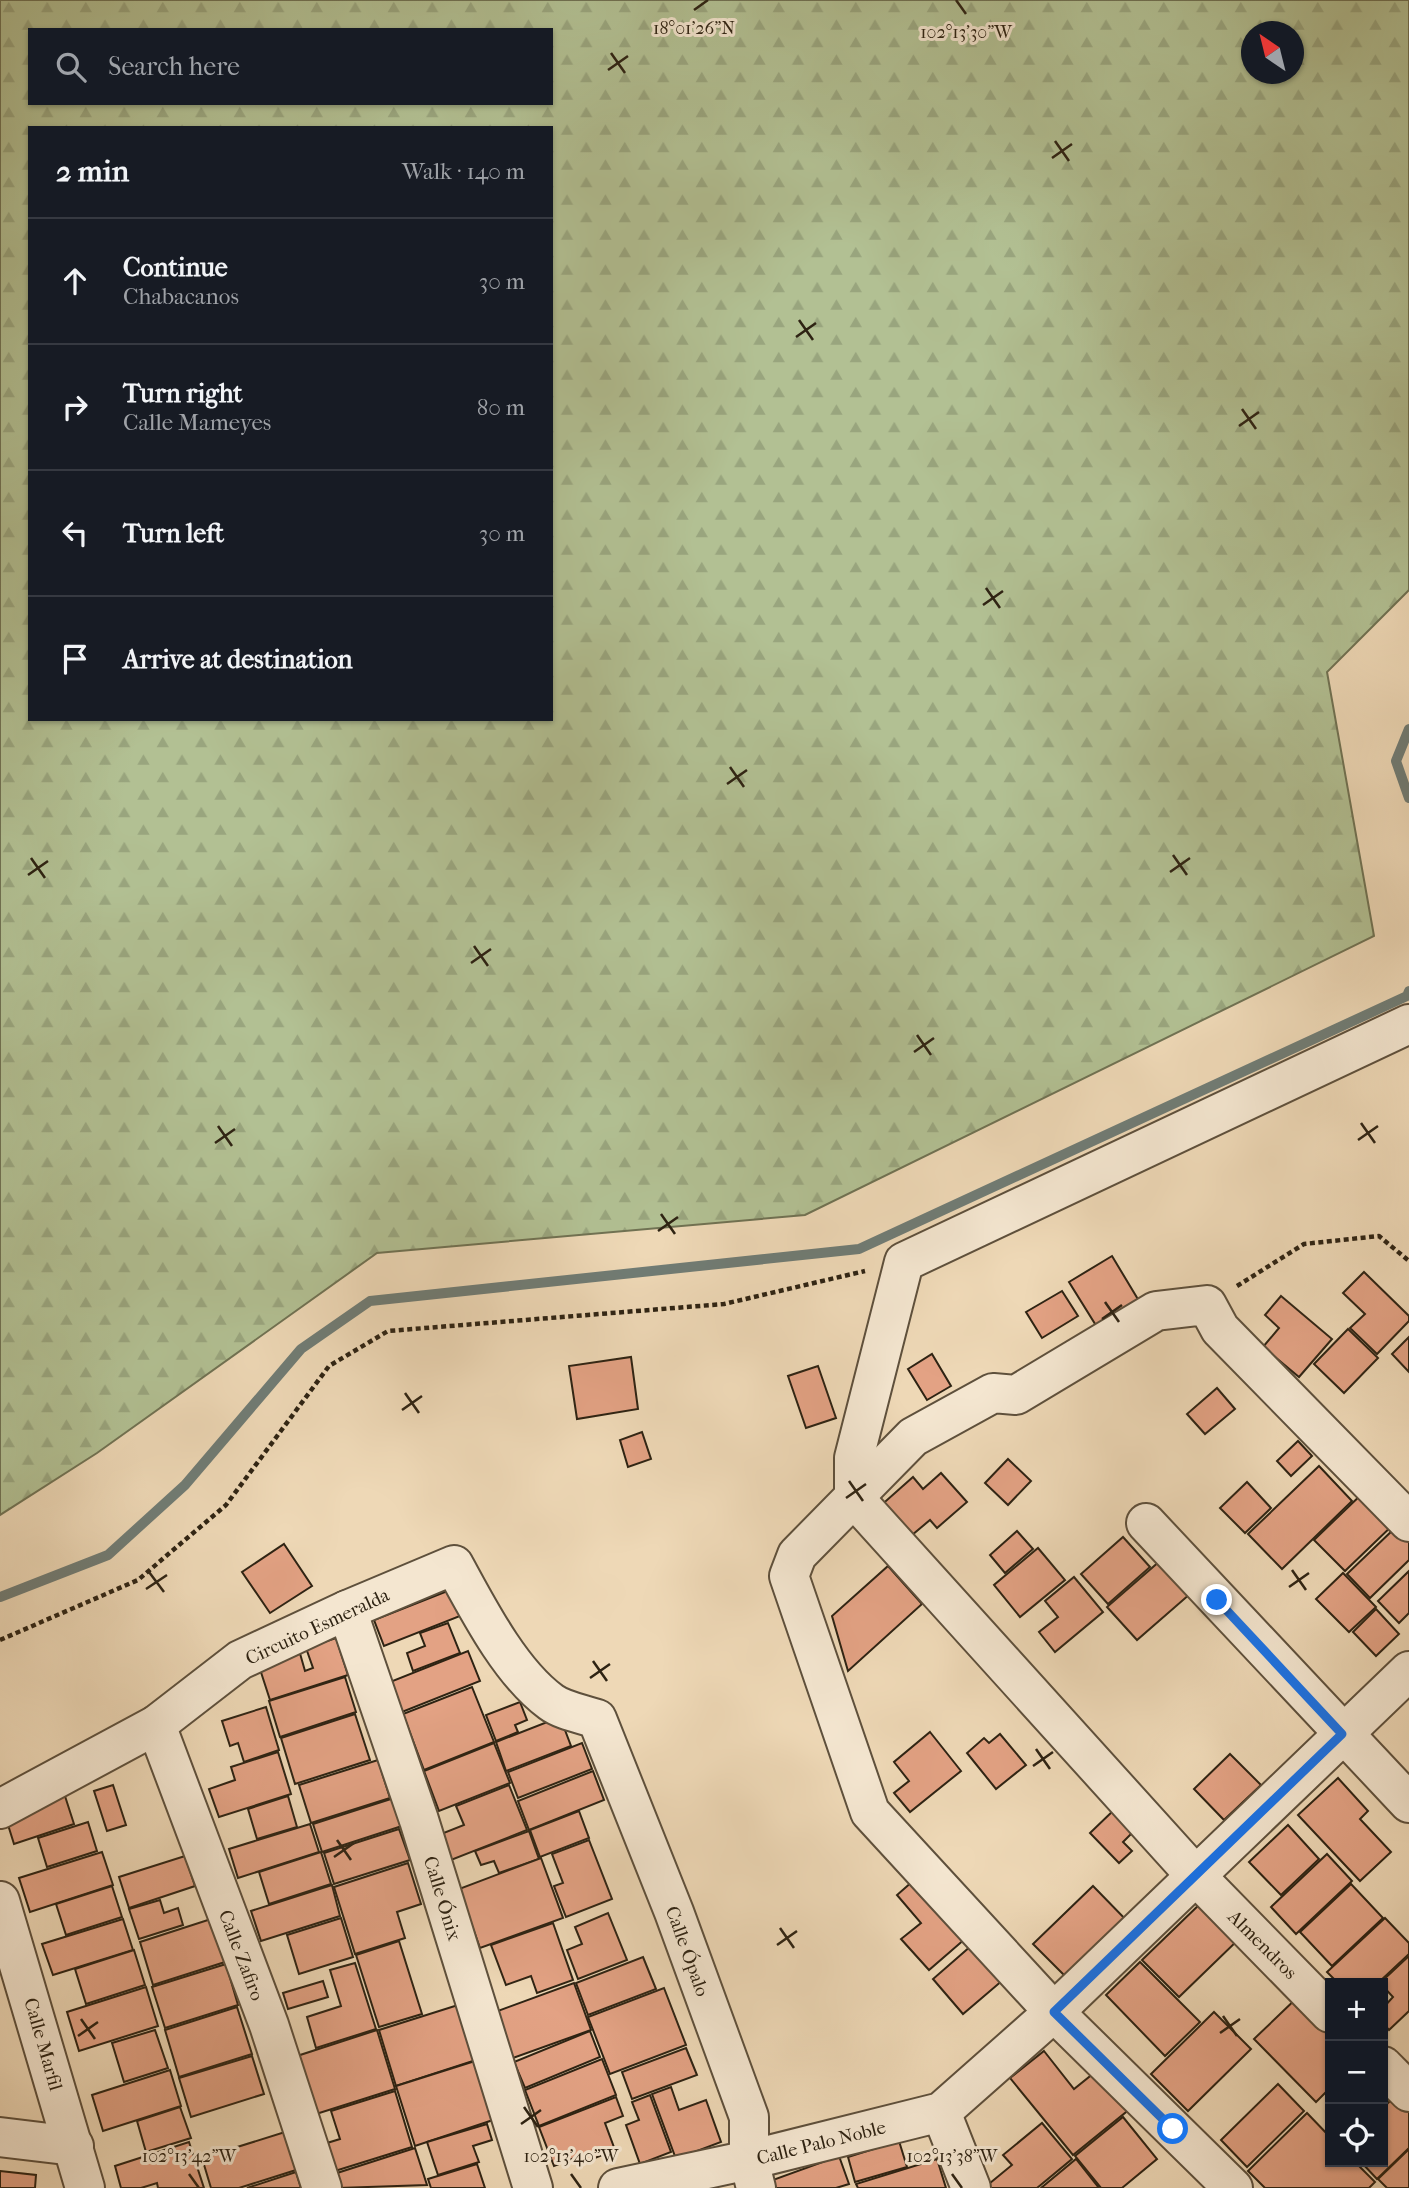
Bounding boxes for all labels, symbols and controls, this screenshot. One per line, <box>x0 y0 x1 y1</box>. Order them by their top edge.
text: 18°01'26"N <box>653 18 735 39</box>
north arrow <box>1241 21 1304 84</box>
text: 102°13'30"W <box>920 22 1013 43</box>
search box <box>28 28 553 105</box>
icon: search <box>52 48 90 86</box>
text: Search here <box>108 51 240 82</box>
text: 2 min <box>56 154 129 189</box>
text: Walk · 140 m <box>402 158 525 185</box>
text: Continue <box>123 252 228 283</box>
icon: ahead <box>56 262 94 300</box>
text: 30 m <box>479 268 525 295</box>
text: Chabacanos <box>123 283 239 310</box>
text: Turn right <box>123 378 243 409</box>
icon: right <box>56 388 94 426</box>
text: 80 m <box>477 394 525 421</box>
text: Calle Mameyes <box>123 409 271 436</box>
icon: left <box>56 514 94 552</box>
text: Turn left <box>123 518 224 549</box>
text: 30 m <box>479 520 525 547</box>
icon: arrive <box>56 640 94 678</box>
text: Arrive at destination <box>123 644 353 675</box>
street label: Circuito Esmeralda <box>242 1584 393 1670</box>
route end <box>1201 1584 1232 1615</box>
street label: Calle Ónix <box>419 1853 466 1943</box>
street label: Calle Ópalo <box>661 1903 715 2000</box>
street label: Almendros <box>1222 1905 1301 1984</box>
street label: Calle Zafiro <box>214 1907 269 2004</box>
map controls <box>1325 1978 1388 2167</box>
button: + <box>1325 1978 1388 2041</box>
street label: Calle Marfil <box>19 1995 67 2093</box>
button: − <box>1325 2041 1388 2104</box>
button: locate <box>1325 2104 1388 2167</box>
route start <box>1157 2113 1188 2144</box>
street label: Calle Palo Noble <box>754 2116 888 2170</box>
text: 102°13'42"W <box>142 2146 237 2167</box>
text: 102°13'40"W <box>524 2146 620 2167</box>
text: 102°13'38"W <box>907 2146 999 2167</box>

